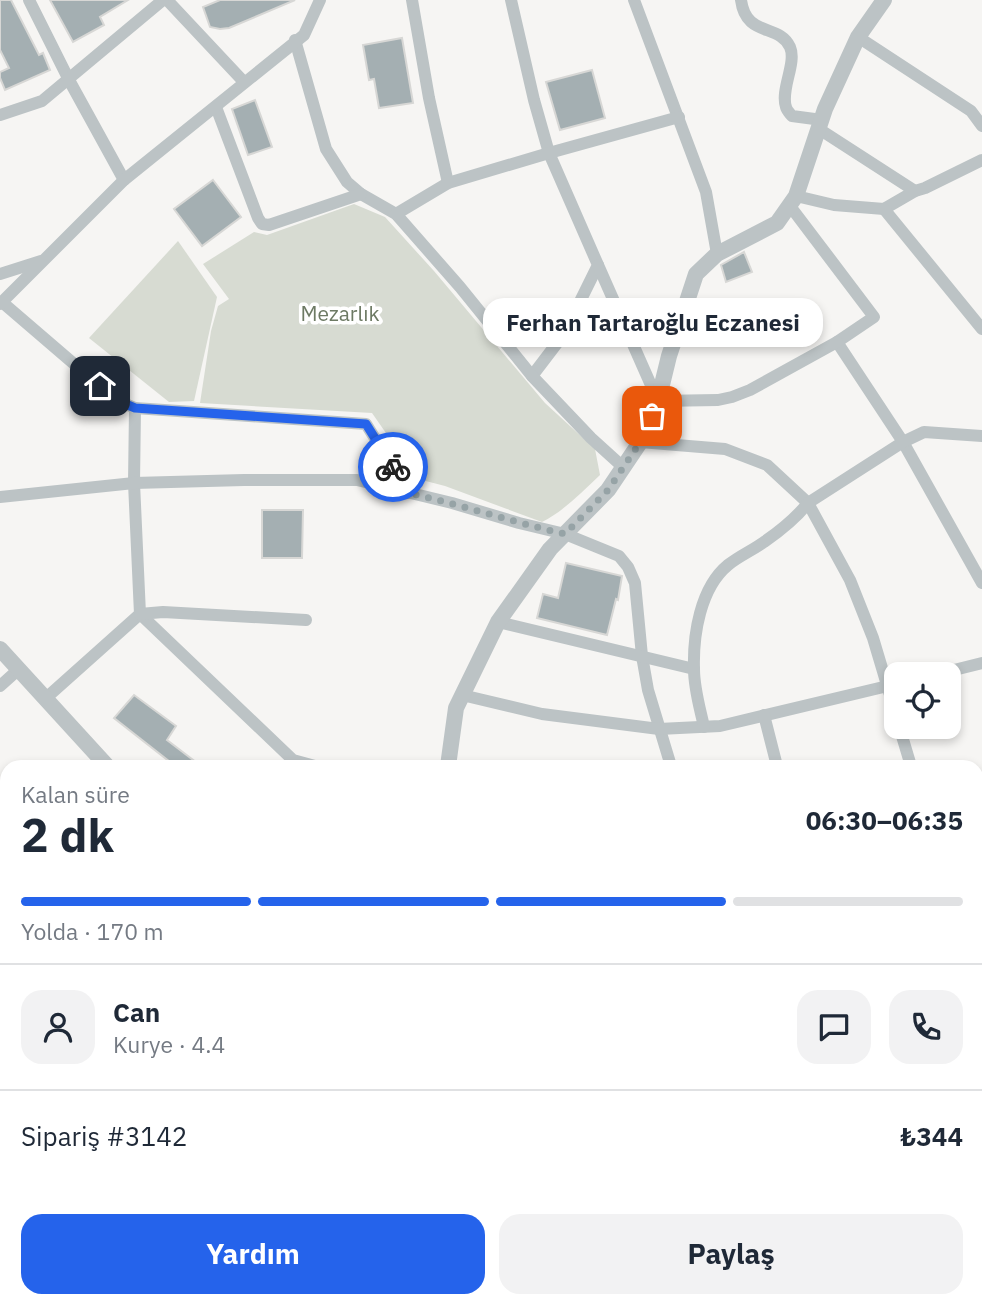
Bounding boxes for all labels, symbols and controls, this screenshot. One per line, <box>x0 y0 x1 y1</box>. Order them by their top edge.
callout: Ferhan Tartaroğlu Eczanesi <box>482 297 822 346</box>
park label: Mezarlık <box>300 299 380 327</box>
text: Ferhan Tartaroğlu Eczanesi <box>506 307 800 337</box>
pin <box>70 356 130 416</box>
icon: home <box>81 367 119 405</box>
pin <box>622 386 682 446</box>
icon: bag <box>633 397 671 435</box>
courier <box>358 432 428 502</box>
icon: bike <box>374 448 412 486</box>
map controls <box>884 662 961 739</box>
button: locate <box>884 662 961 739</box>
text: Kalan süre <box>21 779 130 809</box>
text: 06:30–06:35 <box>806 803 963 837</box>
text: 2 dk <box>21 805 114 865</box>
text: Yolda · 170 m <box>21 916 164 946</box>
button: person <box>21 990 95 1064</box>
button: chat <box>797 990 871 1064</box>
button: phone <box>889 990 963 1064</box>
text: Can <box>113 995 160 1029</box>
text: Kurye · 4.4 <box>113 1029 225 1059</box>
text: Sipariş #3142 <box>21 1119 187 1153</box>
text: ₺344 <box>900 1119 963 1153</box>
button: Yardım <box>21 1214 485 1294</box>
button: Paylaş <box>499 1214 963 1294</box>

